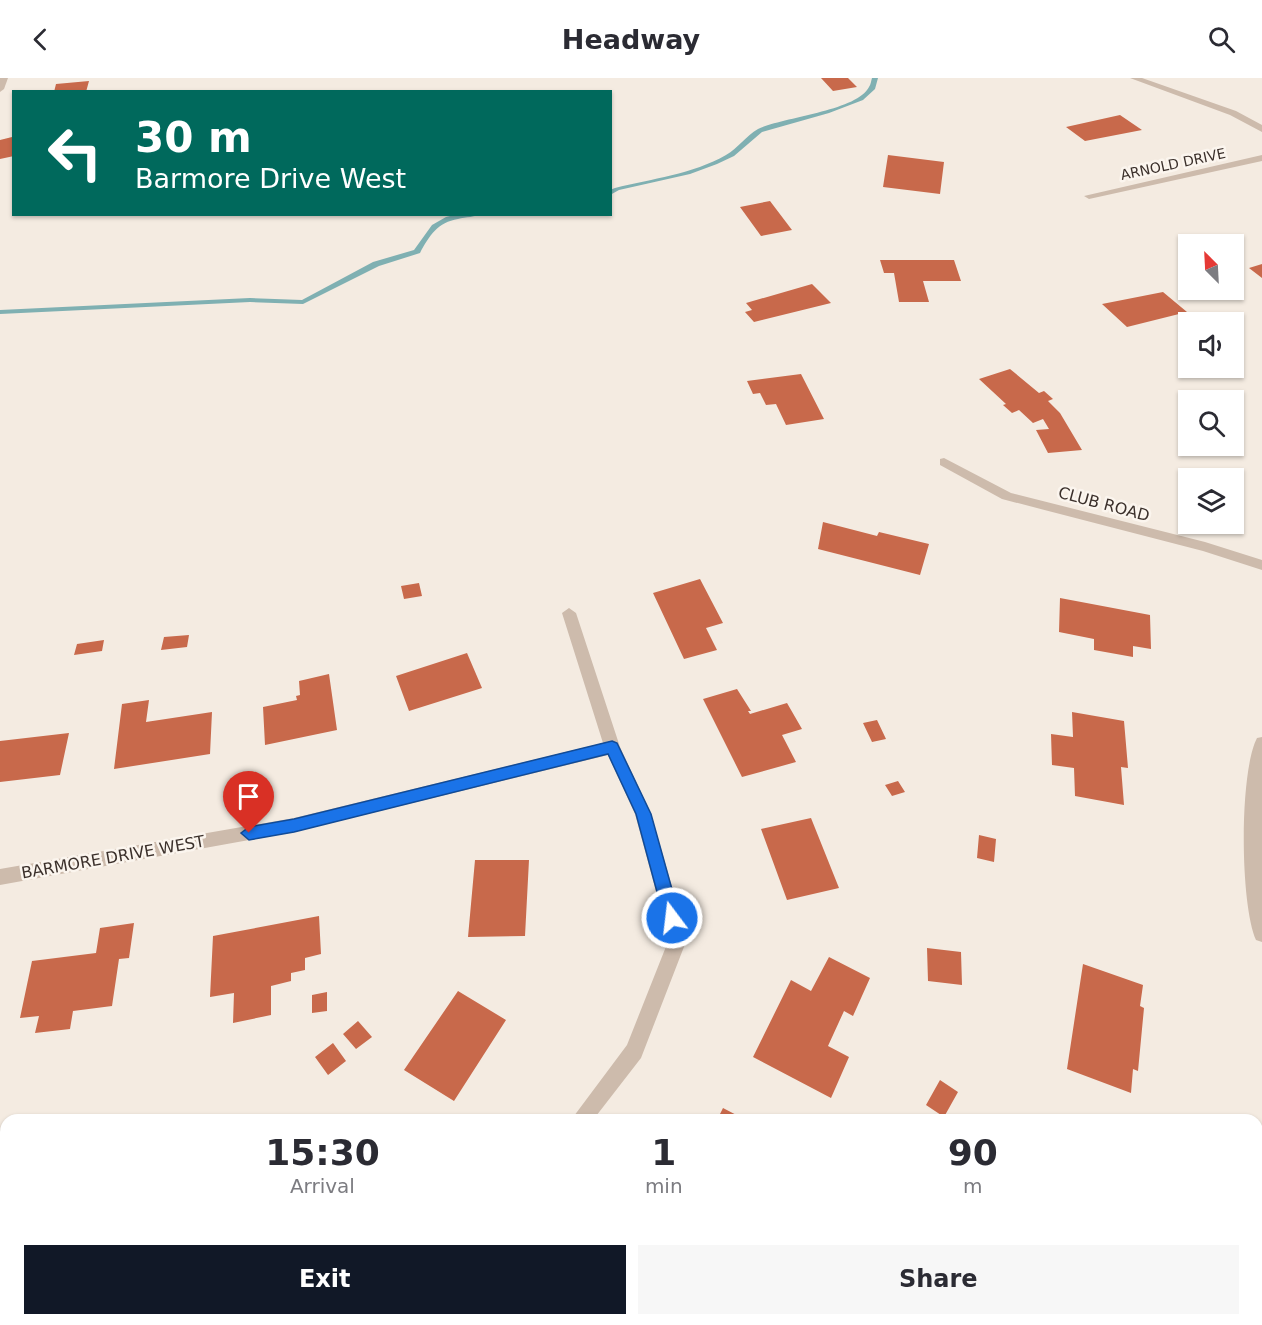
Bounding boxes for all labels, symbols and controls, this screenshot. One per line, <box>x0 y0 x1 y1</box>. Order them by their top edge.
icon: back <box>24 23 57 56</box>
icon: search <box>1205 23 1238 56</box>
text: Headway <box>562 24 700 55</box>
text: 30 m <box>135 113 252 162</box>
icon: left <box>36 114 114 192</box>
street label: ARNOLD DRIVE <box>1119 145 1227 183</box>
text: Barmore Drive West <box>135 163 406 194</box>
north arrow <box>1178 234 1244 300</box>
map controls <box>1178 234 1244 534</box>
button: sound <box>1178 312 1244 378</box>
button: search <box>1178 390 1244 456</box>
button: layers <box>1178 468 1244 534</box>
street label: CLUB ROAD <box>1056 483 1152 525</box>
pin <box>223 771 274 833</box>
icon: arrive <box>232 780 265 813</box>
street label: BARMORE DRIVE WEST <box>20 831 206 882</box>
position arrow <box>640 886 704 950</box>
text: 15:30 <box>265 1132 380 1173</box>
text: 1 <box>651 1132 676 1173</box>
text: 90 <box>948 1132 998 1173</box>
text: Arrival <box>290 1174 355 1198</box>
text: min <box>645 1174 683 1198</box>
text: m <box>963 1174 983 1198</box>
button: Exit <box>24 1245 626 1314</box>
button: Share <box>638 1245 1239 1314</box>

